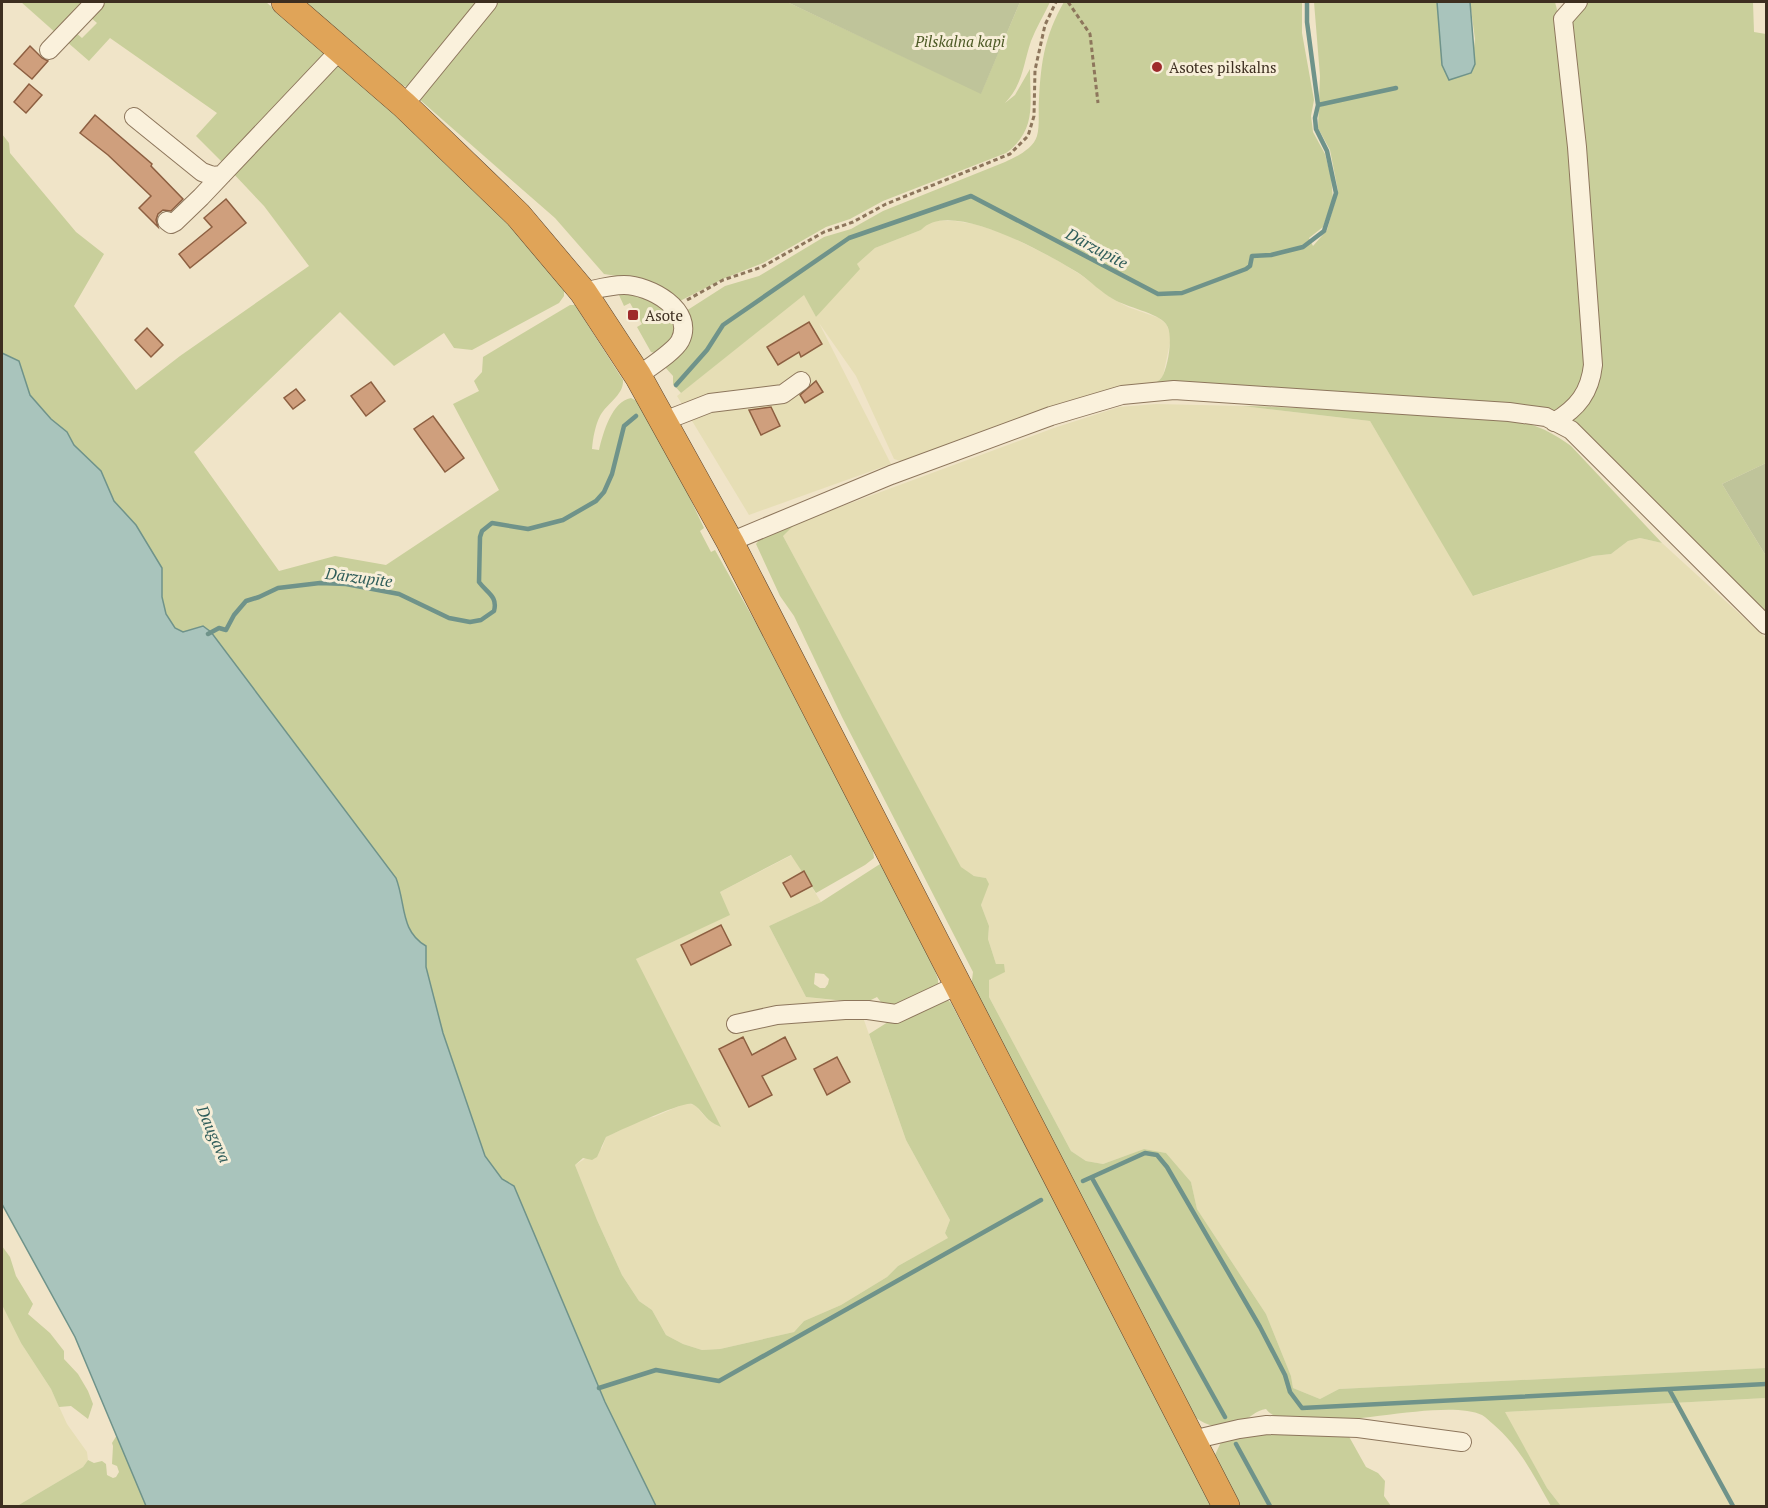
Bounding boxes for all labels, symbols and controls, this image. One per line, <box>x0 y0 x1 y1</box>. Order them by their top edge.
park label: Pilskalna kapi <box>914 31 1006 51</box>
place label: Asotes pilskalns <box>1169 57 1276 77</box>
marker: Asotes pilskalns <box>1150 60 1164 74</box>
water label: Dārzupīte <box>1061 222 1132 274</box>
place label: Asote <box>645 305 683 325</box>
marker: Asote <box>626 308 640 322</box>
water label: Dārzupīte <box>323 562 394 592</box>
water label: Daugava <box>191 1101 236 1166</box>

